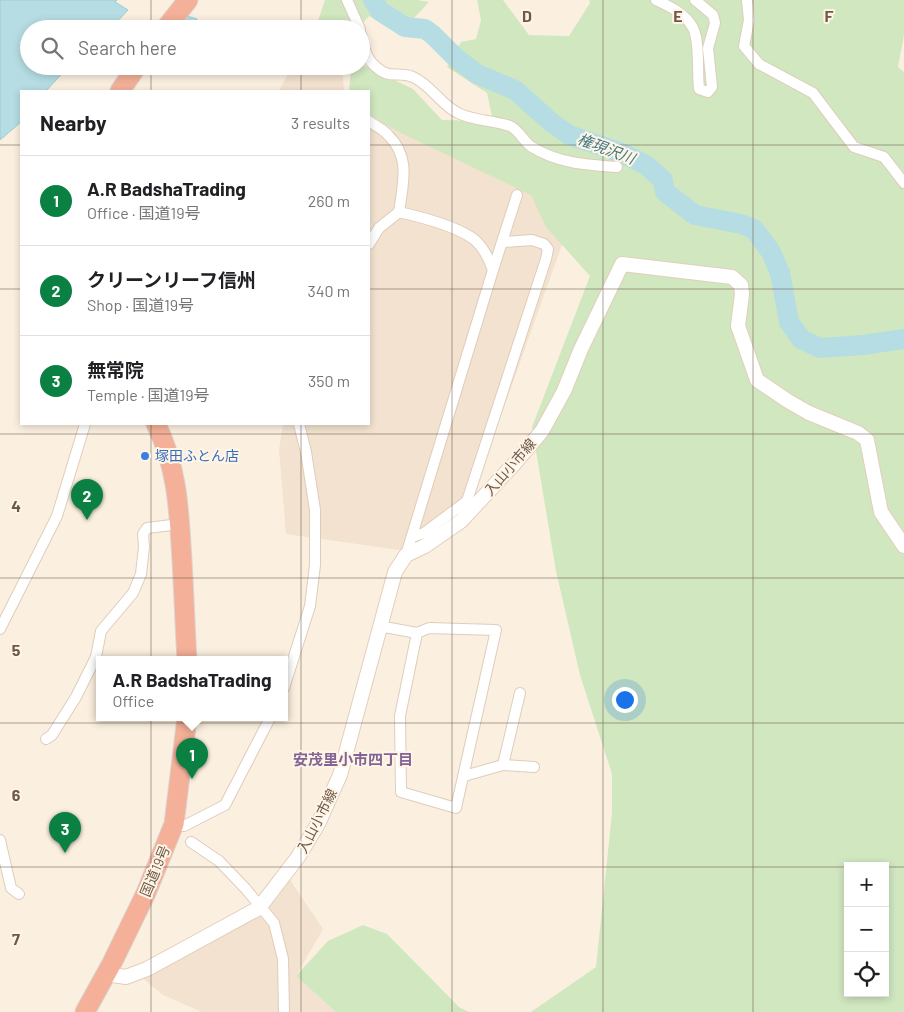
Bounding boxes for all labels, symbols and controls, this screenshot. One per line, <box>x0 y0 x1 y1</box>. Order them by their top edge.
text: D <box>522 6 532 25</box>
text: E <box>673 6 683 25</box>
text: F <box>825 6 834 25</box>
search box <box>20 20 370 75</box>
icon: search <box>38 34 66 62</box>
text: Search here <box>78 36 177 59</box>
text: Nearby <box>40 110 106 135</box>
text: 3 results <box>291 113 350 132</box>
water label: 権現沢川 <box>575 129 639 168</box>
text: A.R BadshaTrading <box>87 177 246 200</box>
text: 1 <box>53 191 59 210</box>
text: 260 m <box>308 191 350 210</box>
text: Office · 国道19号 <box>87 203 200 222</box>
text: クリーンリーフ信州 <box>87 268 256 291</box>
text: 2 <box>52 281 60 300</box>
text: 340 m <box>307 281 350 300</box>
text: Shop · 国道19号 <box>87 295 194 314</box>
text: 無常院 <box>87 358 144 381</box>
text: 3 <box>52 371 60 390</box>
text: 350 m <box>308 371 350 390</box>
text: Temple · 国道19号 <box>87 385 209 404</box>
street label: 入山小市線 <box>480 435 539 499</box>
place label: 塚田ふとん店 <box>155 447 239 464</box>
marker: 塚田ふとん店 <box>139 450 151 462</box>
pin: 2 <box>71 479 103 520</box>
text: 4 <box>11 496 21 515</box>
text: 5 <box>12 640 21 659</box>
popup <box>96 656 288 721</box>
text: A.R BadshaTrading <box>113 668 271 691</box>
your location <box>612 687 638 713</box>
text: Office <box>113 691 154 710</box>
pin: 1 <box>176 738 208 779</box>
district label: 安茂里小市四丁目 <box>293 750 413 768</box>
text: 6 <box>12 785 21 804</box>
street label: 入山小市線 <box>293 786 340 856</box>
pin: 3 <box>49 812 81 853</box>
street label: 国道19号 <box>136 843 173 899</box>
map controls <box>844 862 889 997</box>
button: + <box>844 862 889 907</box>
button: − <box>844 907 889 952</box>
text: 7 <box>12 929 20 948</box>
button: locate <box>844 952 889 997</box>

